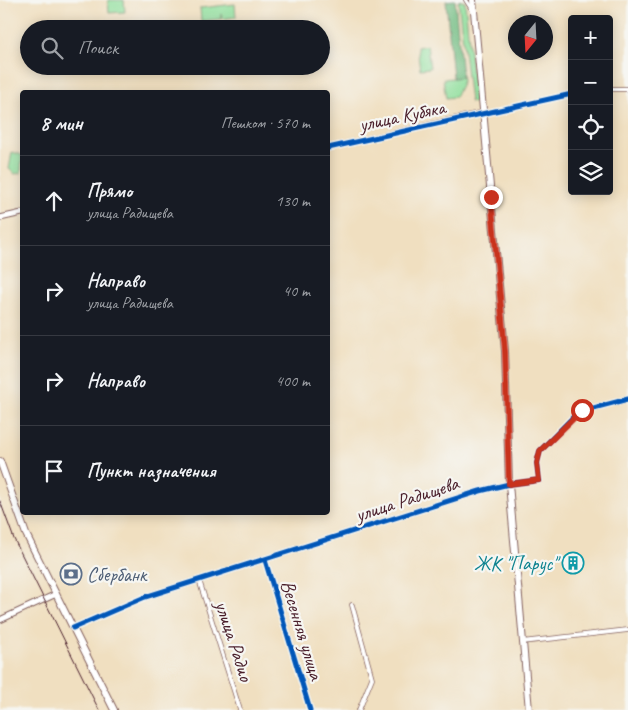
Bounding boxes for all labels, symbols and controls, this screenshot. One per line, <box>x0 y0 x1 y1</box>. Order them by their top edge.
north arrow <box>508 15 553 60</box>
map controls <box>568 15 613 195</box>
button: + <box>568 15 613 60</box>
search box <box>20 20 330 75</box>
icon: search <box>38 34 66 62</box>
text: Поиск <box>78 36 118 60</box>
button: − <box>568 60 613 105</box>
street label: улица Кубяка <box>356 94 449 137</box>
button: locate <box>568 105 613 150</box>
text: 8 мин <box>40 110 83 136</box>
text: Пешком · 570 m <box>221 113 310 133</box>
button: layers <box>568 150 613 195</box>
text: Прямо <box>87 179 132 203</box>
route end <box>480 186 503 209</box>
icon: ahead <box>40 187 68 215</box>
text: 130 m <box>276 191 310 211</box>
text: улица Радищева <box>87 203 173 223</box>
text: Направо <box>87 269 145 293</box>
icon: right <box>40 277 68 305</box>
text: 40 m <box>283 281 310 301</box>
text: улица Радищева <box>87 293 173 313</box>
icon: right <box>40 367 68 395</box>
text: Направо <box>87 369 145 393</box>
text: 400 m <box>276 371 310 391</box>
route start <box>571 399 594 422</box>
icon: arrive <box>40 457 68 485</box>
text: Пункт назначения <box>87 459 216 483</box>
street label: улица Радищева <box>351 470 463 528</box>
place label: ЖК "Парус" <box>474 551 561 576</box>
building icon: ЖК "Парус" <box>561 551 585 575</box>
bank icon: Сбербанк <box>59 562 83 586</box>
place label: Сбербанк <box>87 562 148 587</box>
street label: Весенняя улица <box>275 577 329 684</box>
street label: улица Радио <box>209 597 259 685</box>

